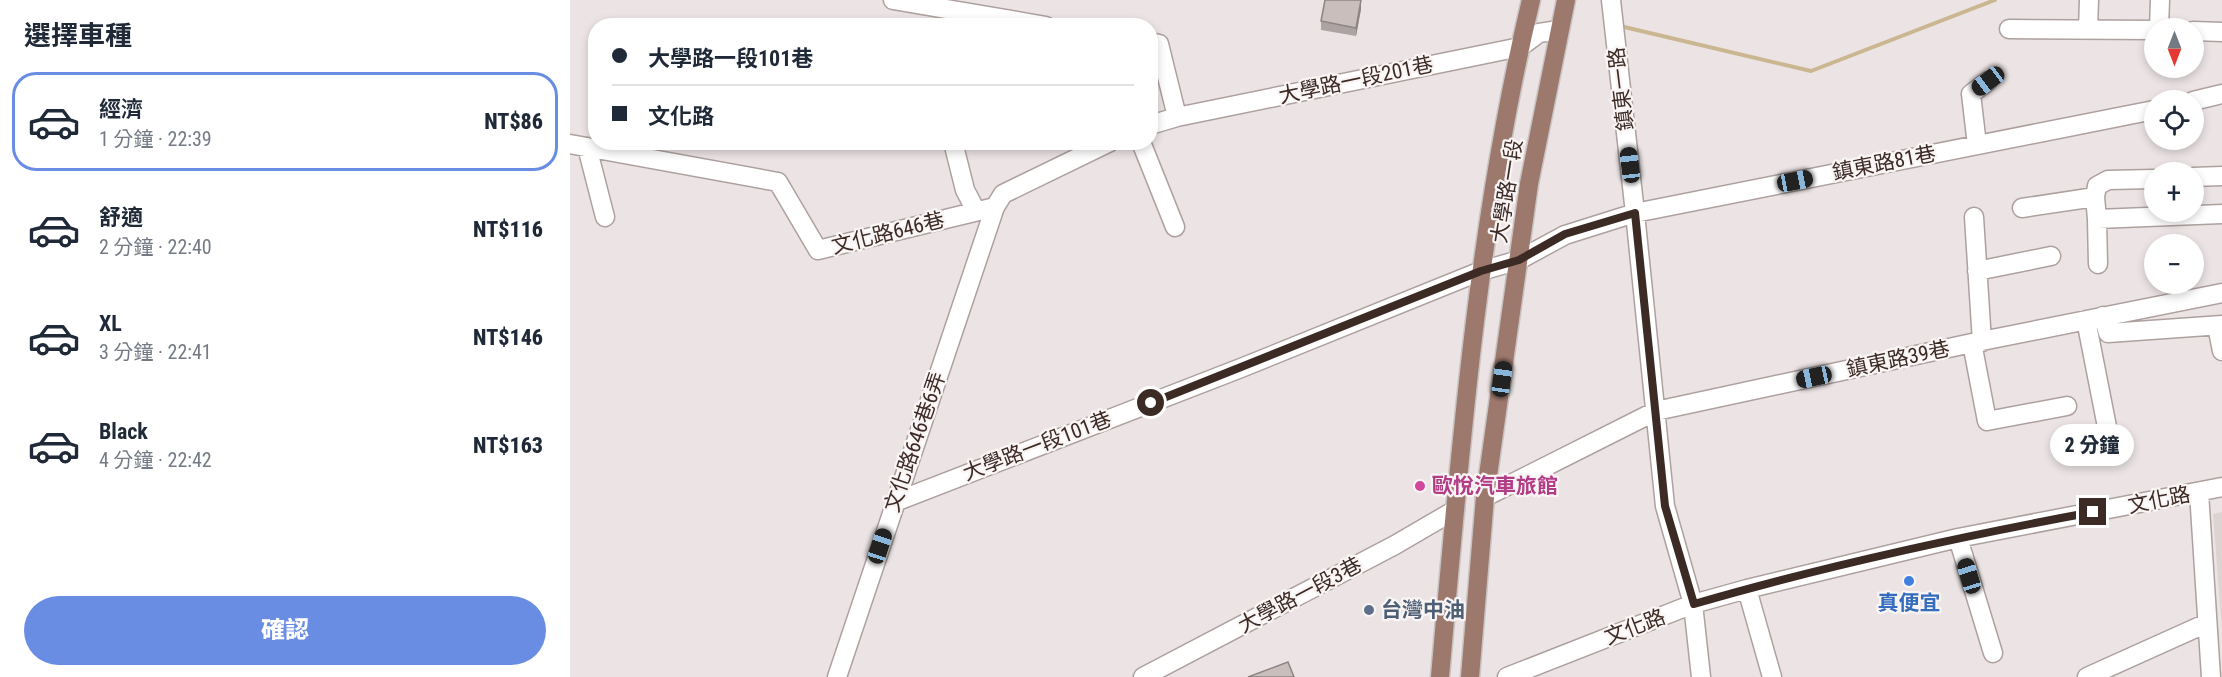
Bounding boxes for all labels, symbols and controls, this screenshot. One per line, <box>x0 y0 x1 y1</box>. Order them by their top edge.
north arrow <box>2144 18 2204 78</box>
map controls <box>2144 18 2204 294</box>
text: 選擇車種 <box>24 20 132 52</box>
text: 大學路一段101巷 <box>648 46 813 71</box>
street label: 鎮東一路 <box>1604 46 1638 132</box>
street label: 大學路一段201巷 <box>1277 52 1435 108</box>
car <box>1968 63 2008 99</box>
button: locate <box>2144 90 2204 150</box>
icon: car <box>27 95 81 149</box>
text: 經濟 <box>99 97 143 122</box>
text: 文化路 <box>648 104 714 129</box>
text: NT$86 <box>484 109 543 134</box>
text: 1 分鐘 · 22:39 <box>99 127 212 151</box>
street label: 大學路一段 <box>1487 137 1527 245</box>
street label: 鎮東路81巷 <box>1830 141 1938 185</box>
car <box>1619 146 1641 184</box>
button: + <box>2144 162 2204 222</box>
car <box>1776 169 1814 193</box>
icon: car <box>27 203 81 257</box>
text: 舒適 <box>99 205 143 230</box>
street label: 文化路646巷 <box>829 207 947 259</box>
text: NT$116 <box>473 217 543 242</box>
button: − <box>2144 234 2204 294</box>
text: 2 分鐘 · 22:40 <box>99 235 212 259</box>
icon: car <box>27 311 81 365</box>
text: XL <box>99 311 122 336</box>
text: NT$146 <box>473 325 543 350</box>
street label: 鎮東路39巷 <box>1844 336 1952 382</box>
text: 3 分鐘 · 22:41 <box>99 340 212 364</box>
car <box>1491 360 1513 398</box>
car <box>1795 364 1833 390</box>
street label: 文化路646巷6弄 <box>880 369 950 515</box>
route start <box>1137 389 1164 416</box>
street label: 大學路一段101巷 <box>959 407 1115 485</box>
icon: car <box>27 419 81 473</box>
text: Black <box>99 419 148 444</box>
callout: 2 分鐘 <box>2051 425 2135 467</box>
text: NT$163 <box>473 433 543 458</box>
text: 2 分鐘 <box>2065 433 2119 457</box>
text: 4 分鐘 · 22:42 <box>99 448 212 472</box>
place label: 歐悅汽車旅館 <box>1432 474 1558 498</box>
marker: 歐悅汽車旅館 <box>1413 479 1427 493</box>
street label: 文化路 <box>2126 482 2192 518</box>
route end <box>2079 498 2106 525</box>
car <box>866 526 894 566</box>
street label: 大學路一段3巷 <box>1234 552 1366 638</box>
car <box>1955 556 1983 596</box>
marker: 真便宜 <box>1902 574 1916 588</box>
place label: 真便宜 <box>1878 591 1941 615</box>
button: 確認 <box>24 596 546 665</box>
place label: 台灣中油 <box>1381 598 1465 622</box>
marker: 台灣中油 <box>1362 603 1376 617</box>
street label: 文化路 <box>1601 605 1669 649</box>

